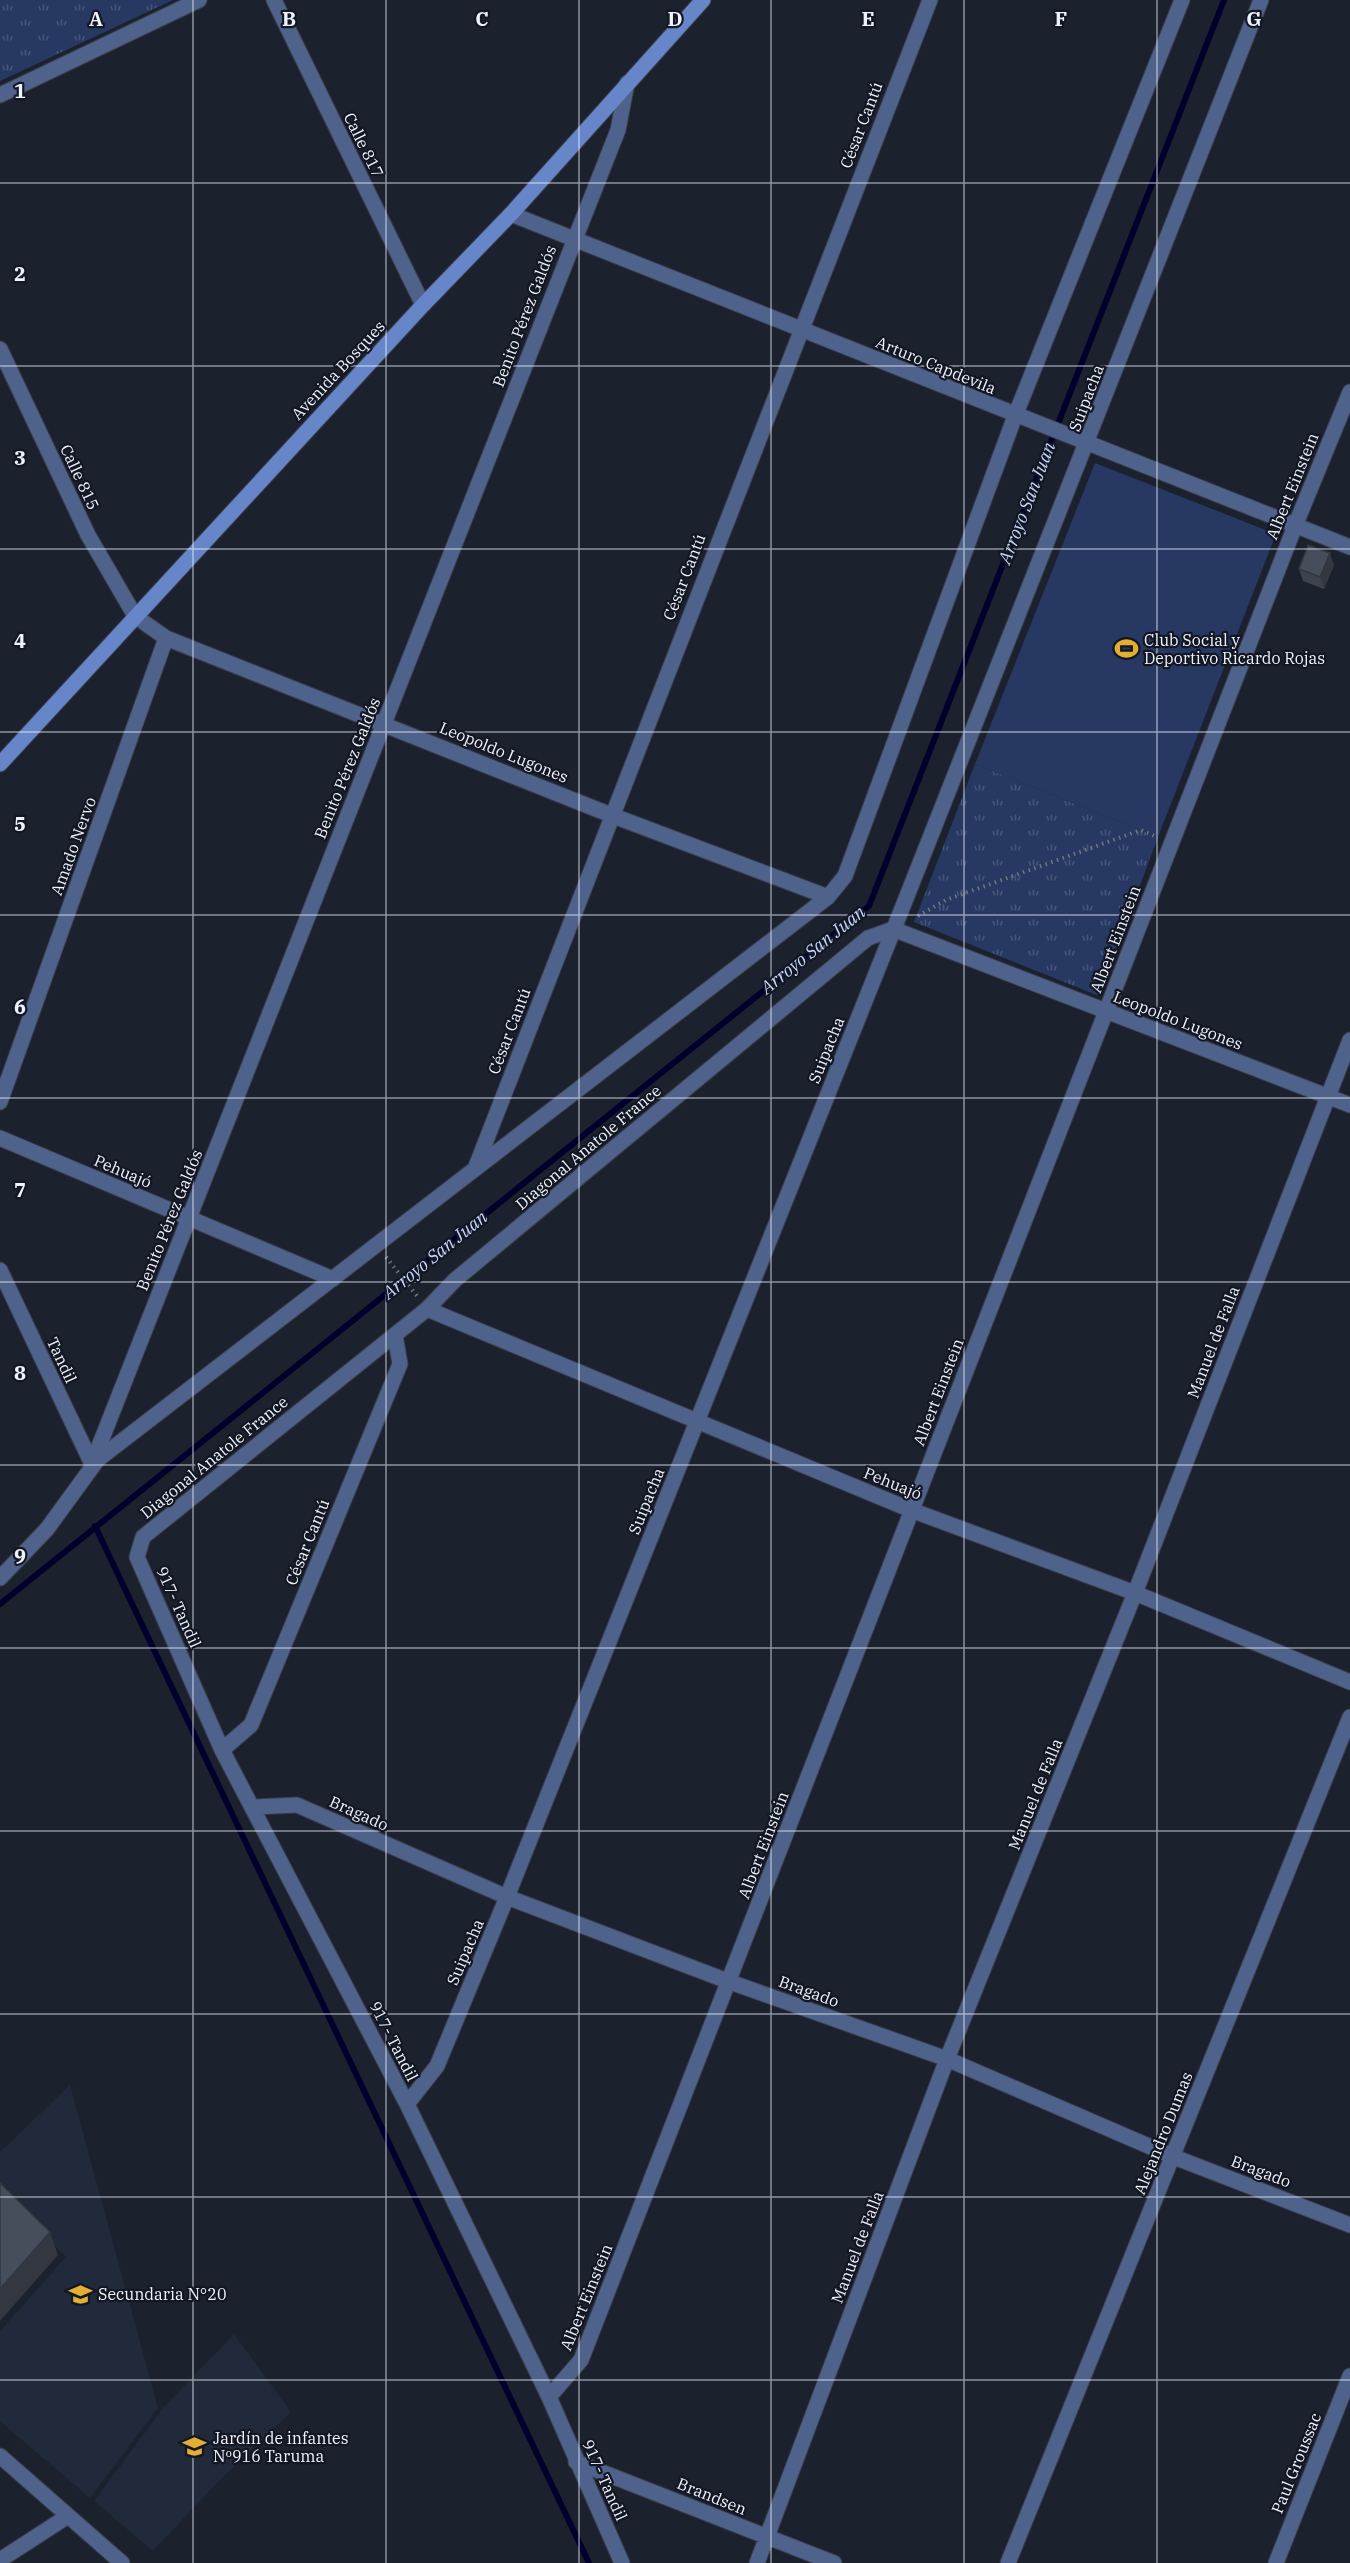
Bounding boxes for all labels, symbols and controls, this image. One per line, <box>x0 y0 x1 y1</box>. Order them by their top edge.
text: A <box>89 5 103 32</box>
text: B <box>282 5 296 32</box>
text: C <box>475 5 489 32</box>
text: D <box>667 5 683 32</box>
text: E <box>861 5 875 32</box>
text: F <box>1055 5 1067 32</box>
text: G <box>1246 5 1262 32</box>
text: 1 <box>14 77 26 104</box>
street label: César Cantú <box>835 79 887 171</box>
street label: Calle 817 <box>340 109 388 181</box>
street label: Benito Pérez Galdós <box>488 242 560 390</box>
text: 2 <box>14 260 26 287</box>
street label: Avenida Bosques <box>287 316 389 424</box>
street label: Arturo Capdevila <box>873 332 999 398</box>
street label: Suipacha <box>1064 361 1108 434</box>
street label: Albert Einstein <box>1262 430 1322 542</box>
water label: Arroyo San Juan <box>992 438 1061 568</box>
street label: Calle 815 <box>56 441 104 513</box>
text: 3 <box>14 444 26 471</box>
street label: César Cantú <box>658 531 710 623</box>
text: 4 <box>14 627 26 654</box>
place label: Club Social y Deportivo Ricardo Rojas <box>1144 630 1325 668</box>
sports icon: Club Social y Deportivo Ricardo Rojas <box>1113 636 1139 662</box>
street label: Benito Pérez Galdós <box>310 695 384 841</box>
street label: Leopoldo Lugones <box>437 717 571 787</box>
street label: Amado Nervo <box>46 794 100 898</box>
text: 5 <box>14 810 26 837</box>
street label: Albert Einstein <box>1085 883 1145 995</box>
water label: Arroyo San Juan <box>755 900 870 1000</box>
street label: César Cantú <box>483 985 535 1077</box>
street label: Leopoldo Lugones <box>1111 986 1245 1054</box>
text: 6 <box>14 993 26 1020</box>
street label: Suipacha <box>804 1014 848 1086</box>
street label: Diagonal Anatole France <box>511 1080 665 1214</box>
street label: Benito Pérez Galdós <box>132 1147 206 1293</box>
street label: Pehuajó <box>91 1150 155 1192</box>
text: 7 <box>14 1176 26 1203</box>
water label: Arroyo San Juan <box>377 1205 492 1305</box>
street label: Manuel de Falla <box>1182 1283 1244 1401</box>
street label: Tandil <box>43 1334 81 1386</box>
street label: Albert Einstein <box>908 1336 968 1448</box>
text: 8 <box>14 1359 26 1386</box>
street label: Diagonal Anatole France <box>136 1391 292 1523</box>
street label: Pehuajó <box>861 1462 925 1504</box>
street label: Suipacha <box>624 1465 668 1537</box>
street label: César Cantú <box>281 1496 333 1588</box>
text: 9 <box>14 1542 26 1569</box>
street label: 917- Tandil <box>152 1563 206 1651</box>
street label: Manuel de Falla <box>1004 1735 1067 1853</box>
street label: Albert Einstein <box>733 1789 793 1901</box>
street label: Bragado <box>326 1791 392 1835</box>
street label: Suipacha <box>442 1916 488 1988</box>
street label: Bragado <box>776 1971 842 2011</box>
street label: 917- Tandil <box>365 1998 423 2085</box>
street label: Alejandro Dumas <box>1129 2069 1197 2197</box>
street label: Bragado <box>1228 2150 1294 2192</box>
street label: Manuel de Falla <box>826 2188 888 2306</box>
street label: Albert Einstein <box>556 2241 616 2353</box>
school or university icon: Secundaria N°20 <box>67 2281 93 2307</box>
place label: Secundaria N°20 <box>98 2284 227 2304</box>
street label: Paul Groussac <box>1267 2410 1325 2516</box>
place label: Jardín de infantes Nº916 Taruma <box>213 2428 349 2466</box>
school or university icon: Jardín de infantes Nº916 Taruma <box>182 2434 208 2460</box>
street label: 917- Tandil <box>578 2436 632 2524</box>
street label: Brandsen <box>674 2473 750 2519</box>

